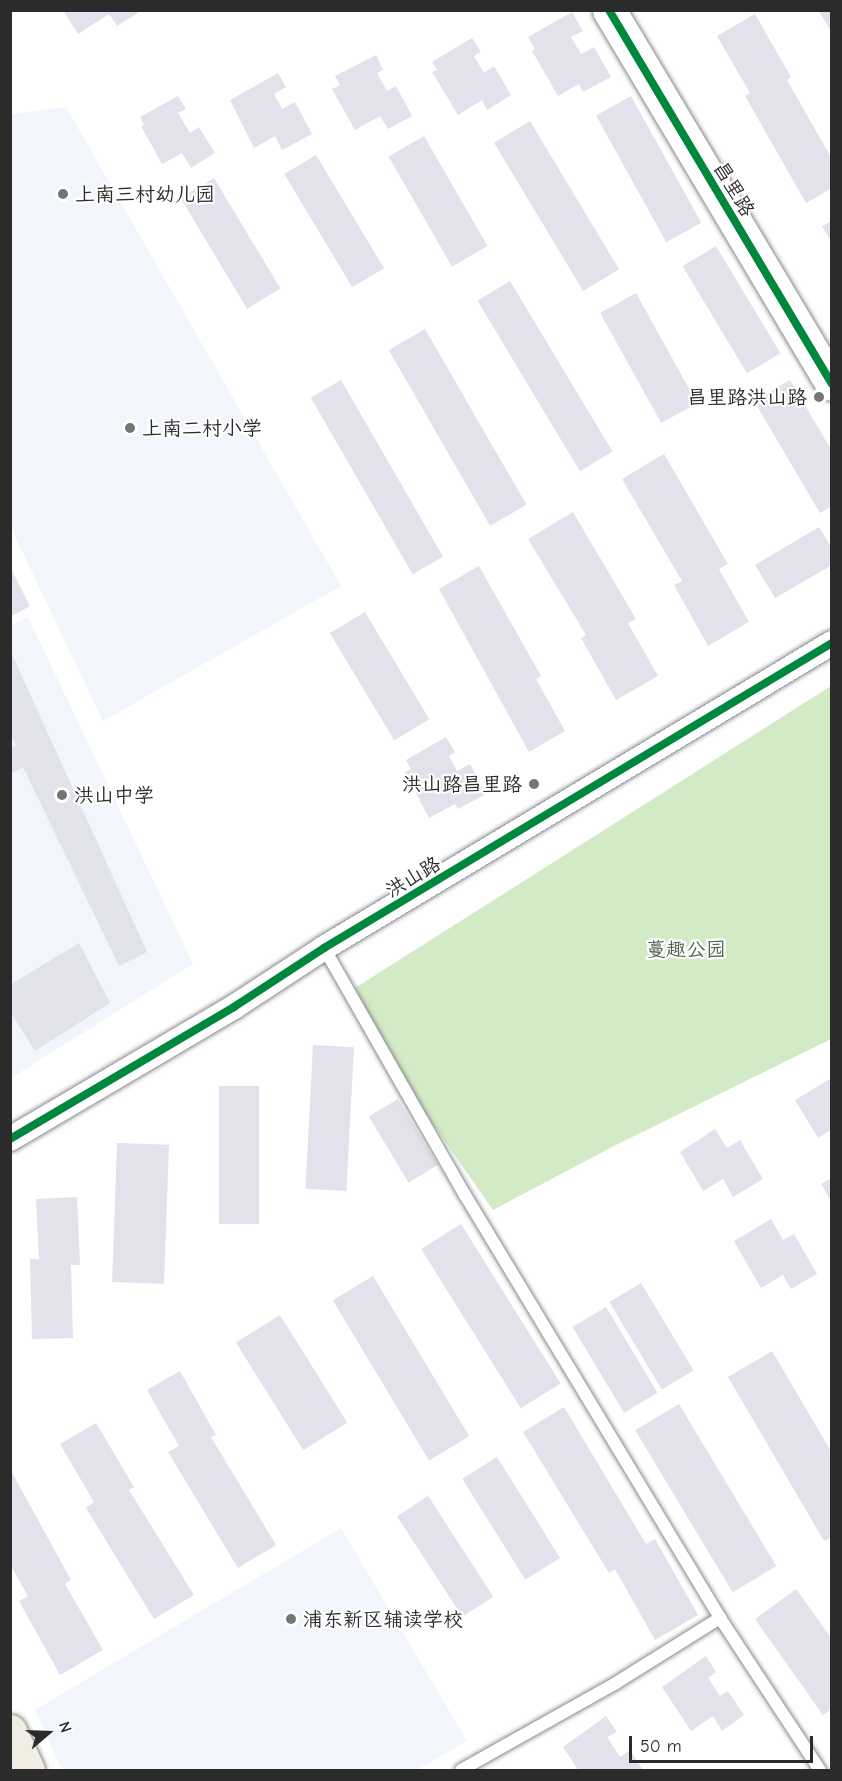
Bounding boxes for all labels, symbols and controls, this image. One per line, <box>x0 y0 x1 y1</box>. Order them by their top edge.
street label: 昌里路 <box>708 157 760 221</box>
place label: 上南三村幼儿园 <box>75 182 215 206</box>
marker: 上南三村幼儿园 <box>56 187 70 201</box>
place label: 昌里路洪山路 <box>687 385 807 409</box>
marker: 昌里路洪山路 <box>812 390 826 404</box>
place label: 上南二村小学 <box>142 416 262 440</box>
marker: 上南二村小学 <box>123 421 137 435</box>
place label: 洪山路昌里路 <box>402 772 522 796</box>
marker: 洪山路昌里路 <box>527 777 541 791</box>
place label: 洪山中学 <box>74 783 154 807</box>
marker: 洪山中学 <box>55 788 69 802</box>
street label: 洪山路 <box>381 851 445 903</box>
park label: 蔓趣公园 <box>646 937 726 961</box>
place label: 浦东新区辅读学校 <box>303 1607 463 1631</box>
marker: 浦东新区辅读学校 <box>284 1612 298 1626</box>
north arrow <box>18 1703 78 1763</box>
text: N <box>55 1719 75 1735</box>
scale bar <box>632 1724 816 1762</box>
text: 50 m <box>640 1736 682 1757</box>

